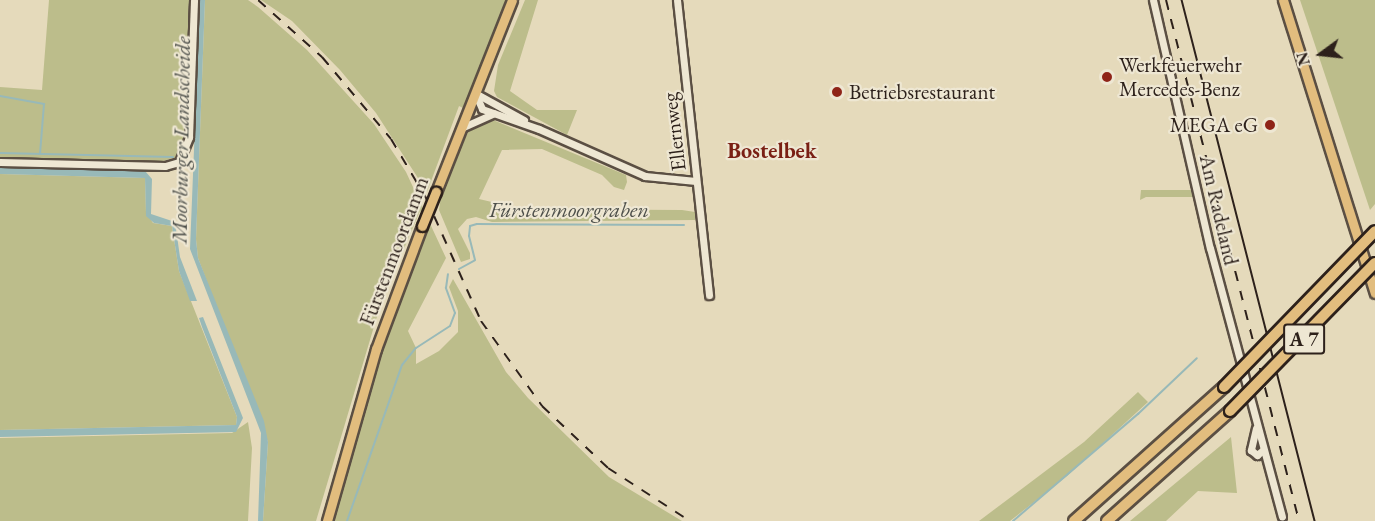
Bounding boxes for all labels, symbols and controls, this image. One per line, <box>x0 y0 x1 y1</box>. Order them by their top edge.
north arrow <box>1291 24 1351 84</box>
water label: Moorburger Landscheide <box>166 36 196 244</box>
text: N <box>1291 50 1315 68</box>
place label: Werkfeuerwehr Mercedes-Benz <box>1119 52 1242 102</box>
marker: Werkfeuerwehr Mercedes-Benz <box>1100 70 1114 84</box>
place label: Betriebsrestaurant <box>849 79 995 105</box>
marker: Betriebsrestaurant <box>830 85 844 99</box>
street label: Ellernweg <box>657 91 691 173</box>
place label: MEGA eG <box>1170 112 1258 138</box>
marker: MEGA eG <box>1263 118 1277 132</box>
district label: Bostelbek <box>727 138 817 164</box>
street label: Am Radeland <box>1194 152 1244 268</box>
street label: Fürstenmoordamm <box>354 173 434 329</box>
water label: Fürstenmoorgraben <box>489 197 649 223</box>
road number: A 7 <box>1283 322 1325 356</box>

